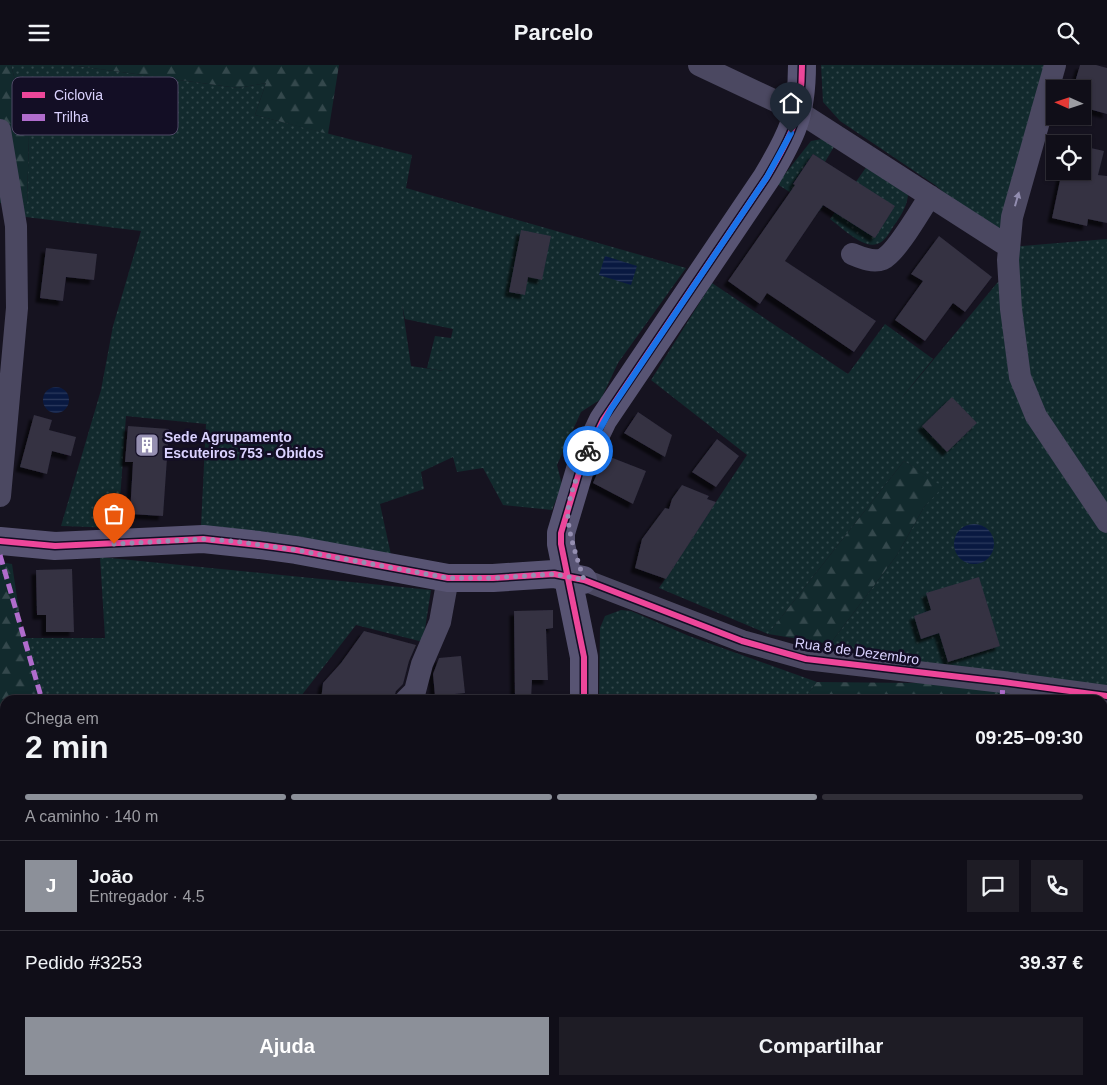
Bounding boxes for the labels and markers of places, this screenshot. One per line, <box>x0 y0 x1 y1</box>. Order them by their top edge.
pin <box>770 82 812 133</box>
place label: Sede Agrupamento Escuteiros 753 - Óbidos <box>164 429 324 461</box>
building icon: Sede Agrupamento Escuteiros 753 - Óbidos <box>134 432 160 458</box>
pin <box>93 493 135 544</box>

